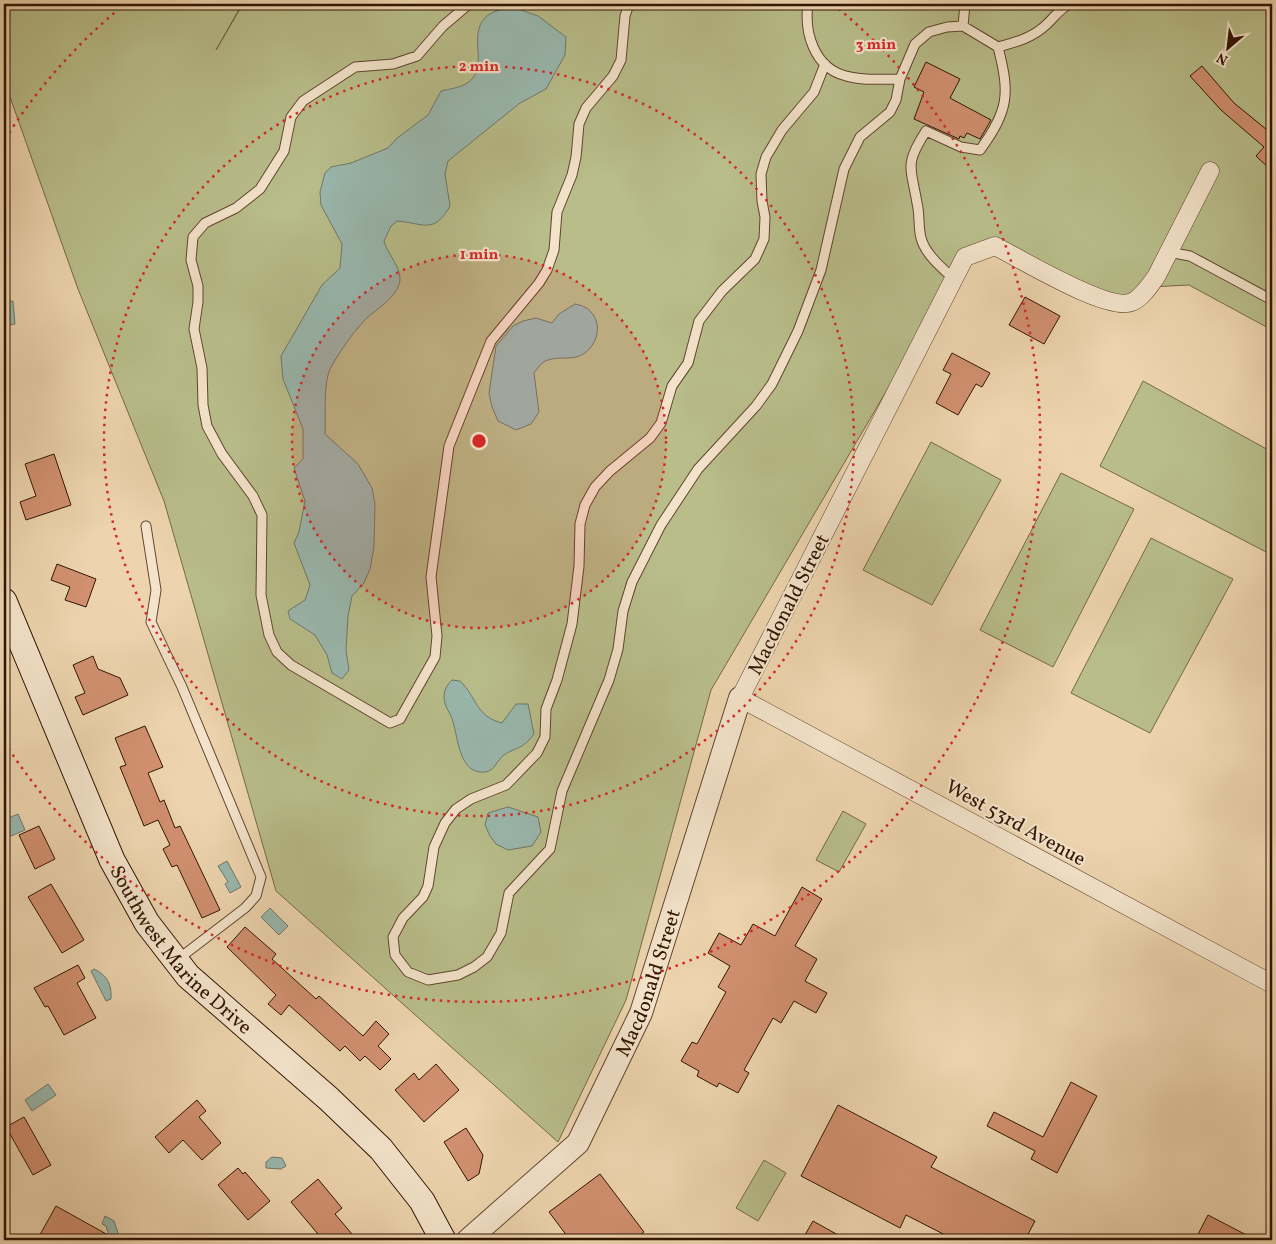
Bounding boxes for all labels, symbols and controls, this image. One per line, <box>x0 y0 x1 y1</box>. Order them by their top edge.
north arrow <box>1204 22 1254 72</box>
text: 3 min <box>856 35 896 56</box>
text: N <box>1214 47 1232 69</box>
text: 2 min <box>459 57 499 78</box>
text: 1 min <box>460 245 498 266</box>
centre of rings <box>470 432 488 450</box>
street label: Macdonald Street <box>742 529 837 680</box>
street label: West 53rd Avenue <box>940 774 1090 874</box>
street label: Southwest Marine Drive <box>102 861 257 1042</box>
street label: Macdonald Street <box>610 906 689 1062</box>

